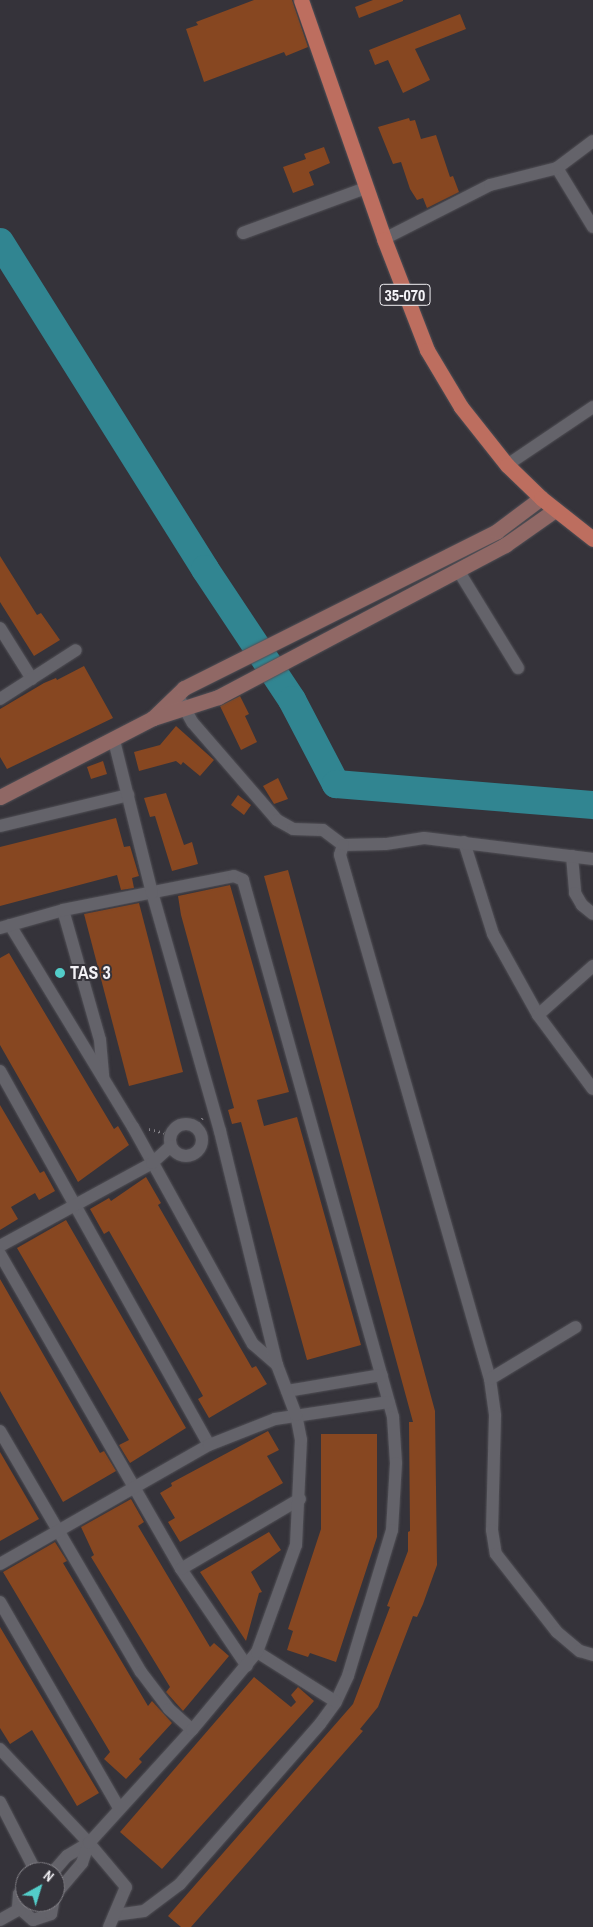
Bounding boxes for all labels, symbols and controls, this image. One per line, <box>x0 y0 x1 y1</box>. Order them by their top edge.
road number: 35-070 <box>379 282 431 308</box>
place label: TAS 3 <box>70 962 111 984</box>
marker: TAS 3 <box>54 967 66 979</box>
north arrow <box>15 1862 65 1912</box>
text: N <box>40 1867 58 1886</box>

